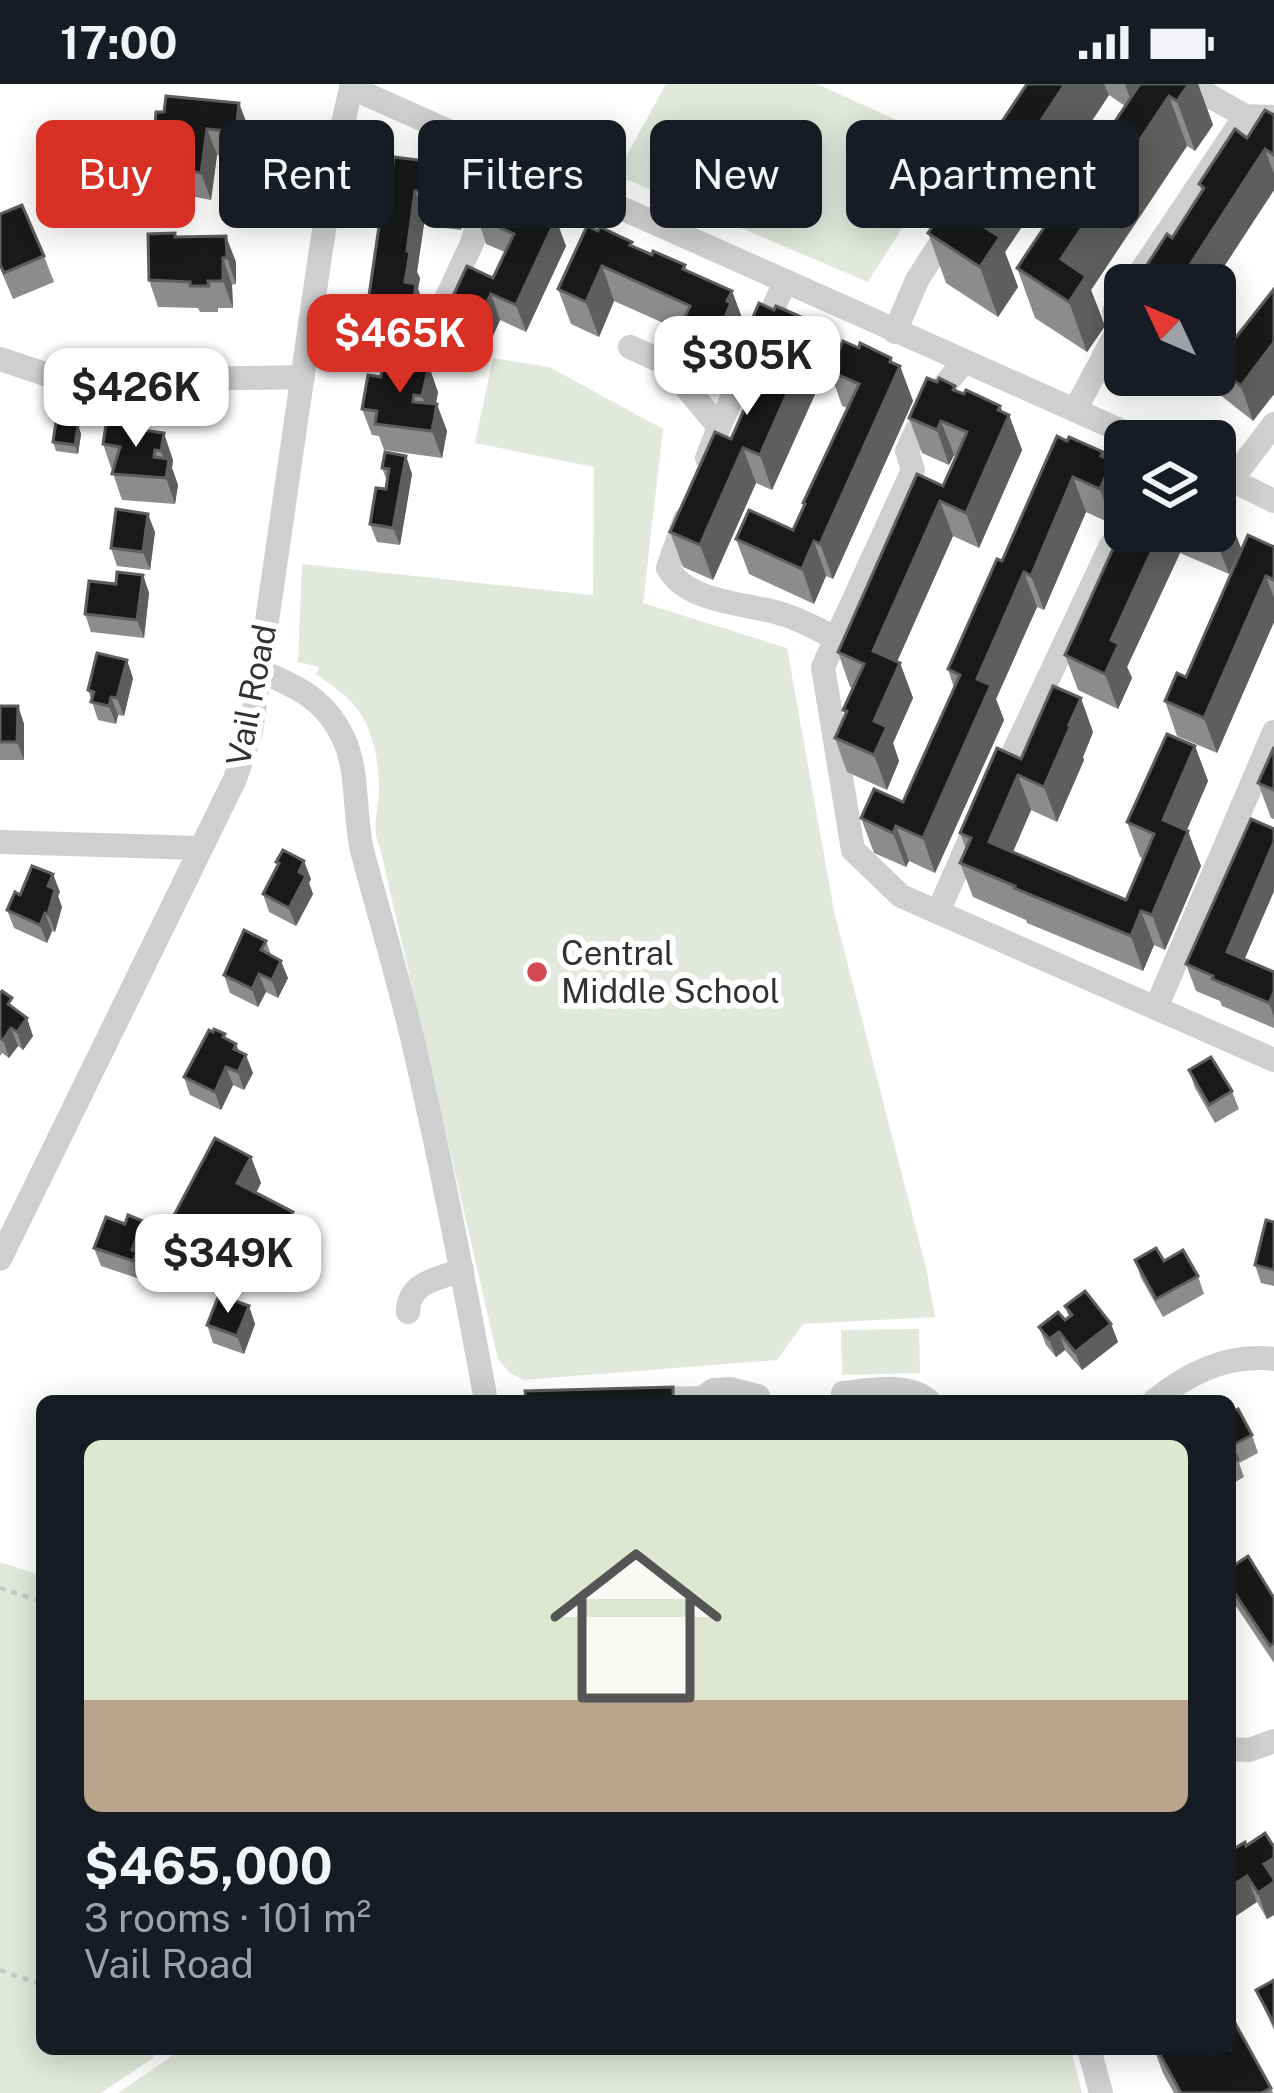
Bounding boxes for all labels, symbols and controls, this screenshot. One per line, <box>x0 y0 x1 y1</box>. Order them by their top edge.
text: 17:00 <box>60 16 177 69</box>
chip: Buy <box>36 120 195 228</box>
chip: Rent <box>219 120 394 228</box>
chip: Filters <box>418 120 626 228</box>
chip: New <box>650 120 822 228</box>
chip: Apartment <box>846 120 1139 228</box>
north arrow <box>1104 264 1236 396</box>
map controls <box>1104 264 1236 552</box>
pin: $465K <box>316 294 484 396</box>
text: $465K <box>334 310 466 356</box>
pin: $305K <box>663 316 831 418</box>
text: $305K <box>681 332 813 378</box>
pin: $426K <box>52 348 220 450</box>
text: $426K <box>71 364 201 410</box>
button: layers <box>1104 420 1236 552</box>
street label: Vail Road <box>219 621 283 769</box>
place label: Central Middle School <box>561 934 780 1010</box>
marker: Central Middle School <box>524 959 550 985</box>
pin: $349K <box>144 1214 312 1316</box>
text: $349K <box>162 1230 294 1276</box>
icon: home <box>528 1518 744 1734</box>
text: $465,000 <box>84 1836 333 1895</box>
text: 3 rooms · 101 m² <box>84 1895 371 1941</box>
text: Vail Road <box>84 1941 254 1987</box>

